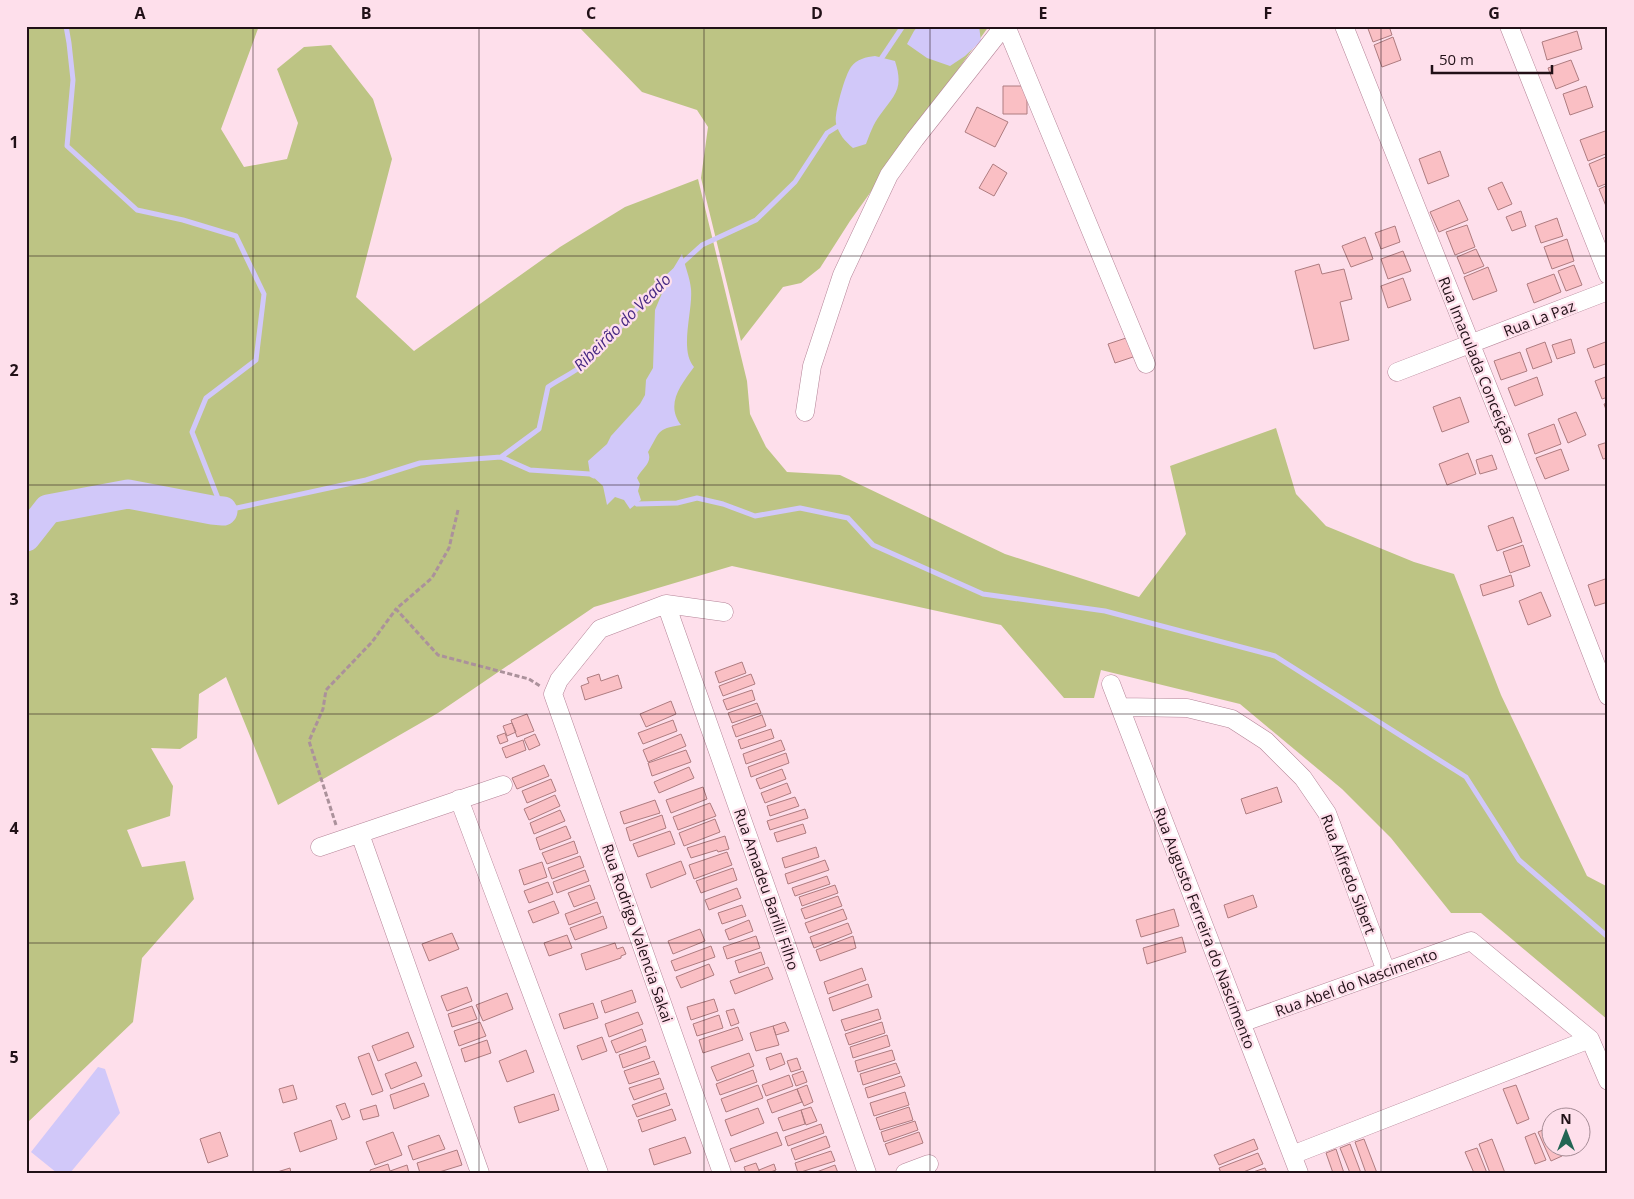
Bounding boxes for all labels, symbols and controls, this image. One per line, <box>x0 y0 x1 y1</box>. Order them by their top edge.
text: A <box>134 2 146 24</box>
text: B <box>361 2 371 24</box>
text: C <box>586 2 596 24</box>
text: D <box>811 2 823 24</box>
text: E <box>1039 2 1048 24</box>
text: F <box>1264 2 1272 24</box>
text: G <box>1488 2 1500 24</box>
scale bar <box>1432 42 1552 74</box>
text: 50 m <box>1439 49 1474 69</box>
text: 1 <box>9 131 19 153</box>
water label: Ribeirão do Veado <box>568 268 676 376</box>
street label: Rua Imaculada Conceição <box>1434 273 1520 447</box>
street label: Rua La Paz <box>1500 295 1578 341</box>
text: 2 <box>9 359 19 381</box>
text: 3 <box>9 588 19 610</box>
street label: Rua Amadeu Barilli Filho <box>730 805 804 973</box>
street label: Rua Augusto Ferreira do Nascimento <box>1150 805 1260 1051</box>
street label: Rua Alfredo Sibert <box>1317 811 1381 937</box>
text: 4 <box>9 817 19 839</box>
street label: Rua Rodrigo Valencia Sakai <box>598 841 678 1025</box>
street label: Rua Abel do Nascimento <box>1272 943 1440 1021</box>
text: 5 <box>9 1046 19 1068</box>
north arrow <box>1542 1106 1592 1156</box>
text: N <box>1560 1109 1572 1128</box>

